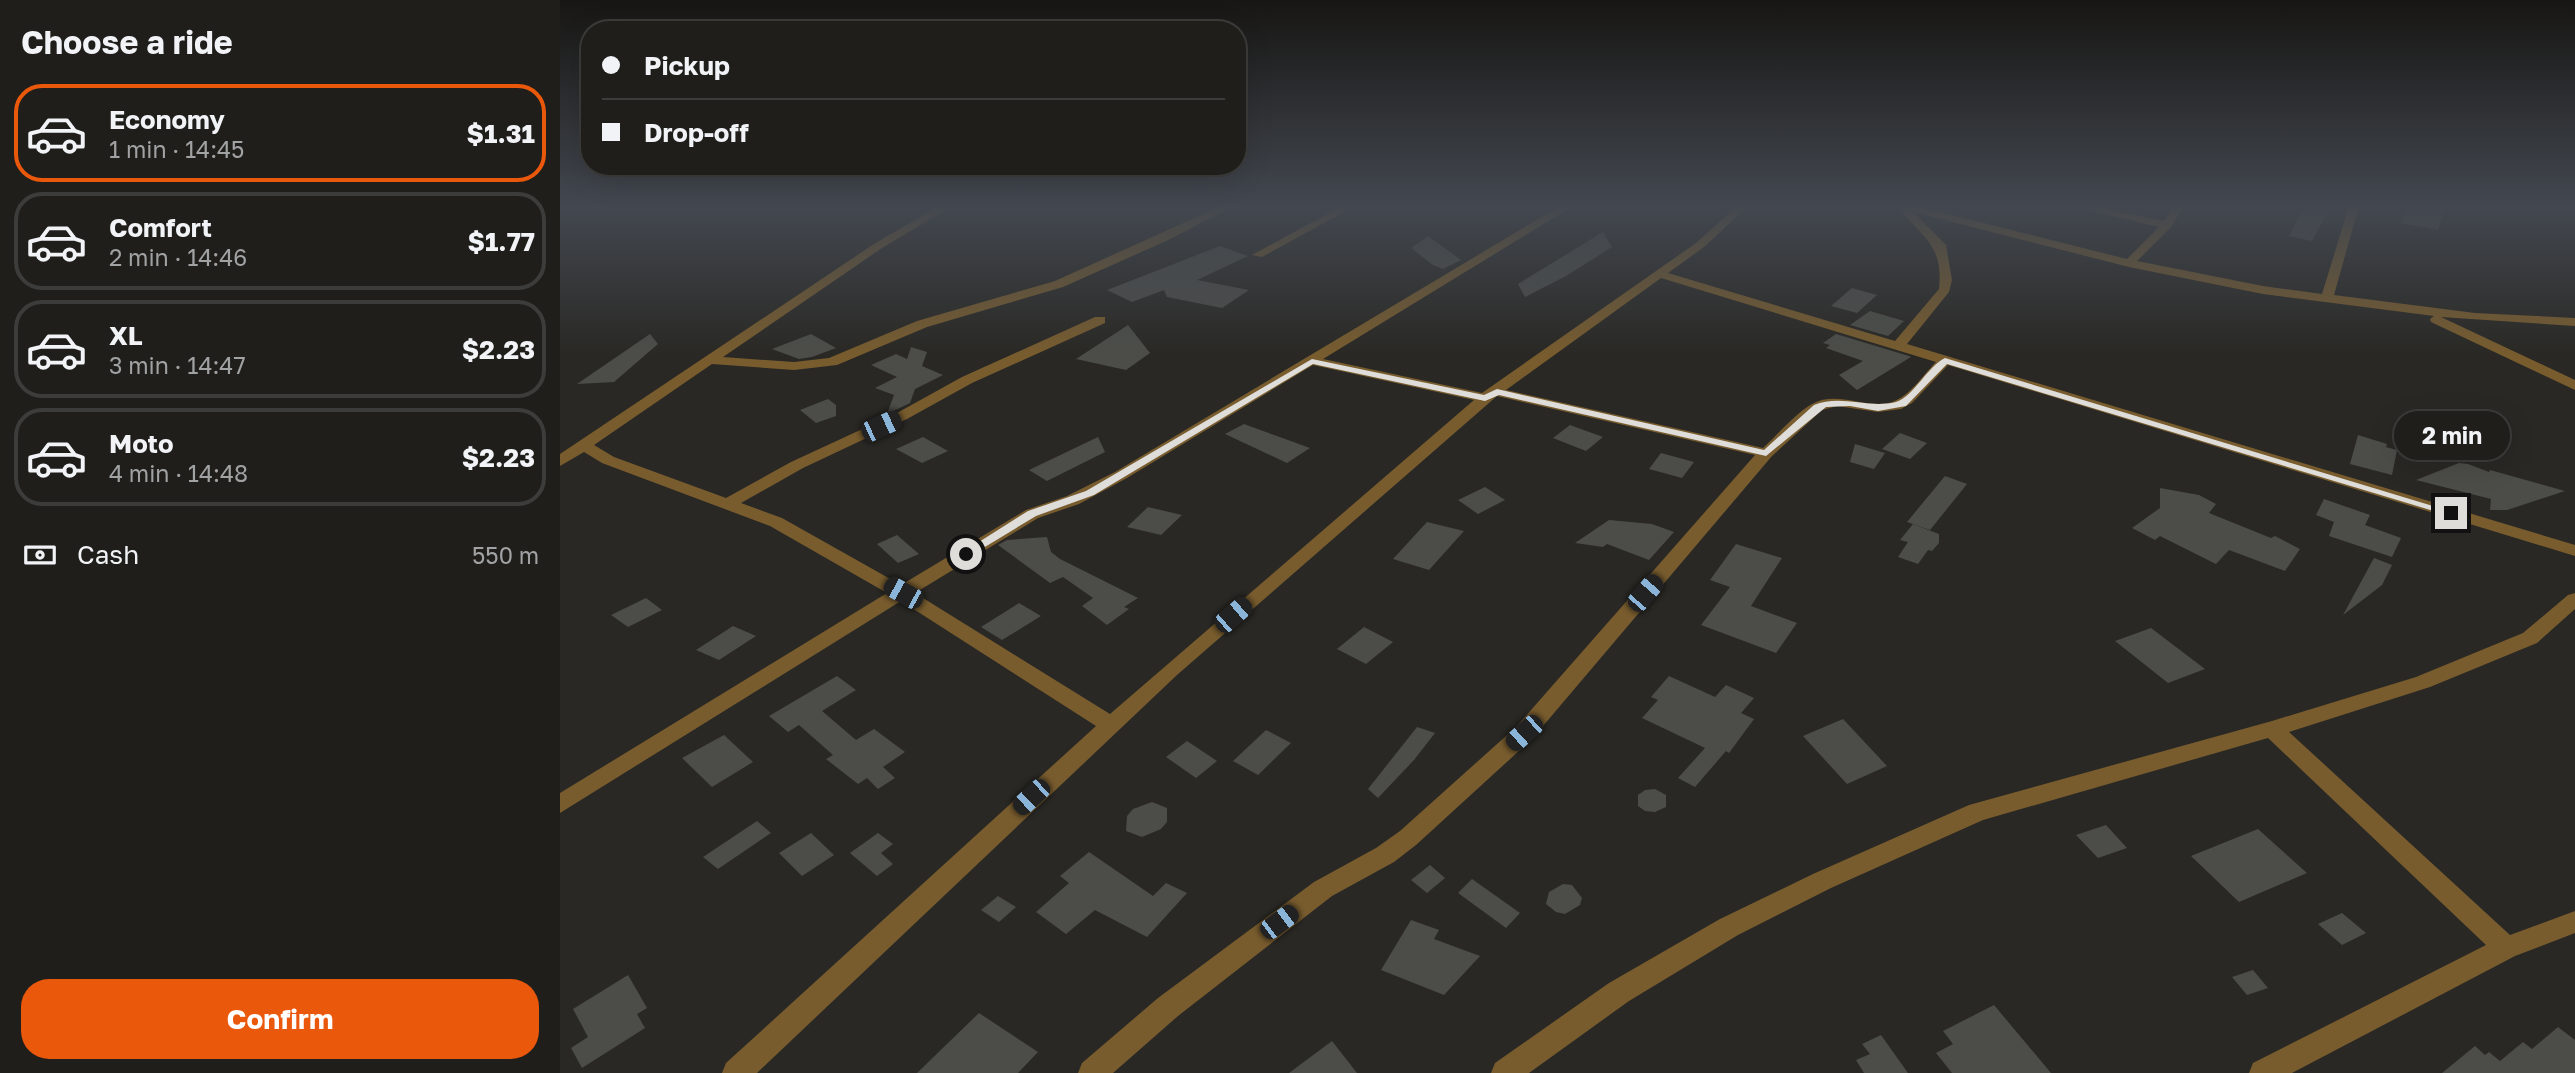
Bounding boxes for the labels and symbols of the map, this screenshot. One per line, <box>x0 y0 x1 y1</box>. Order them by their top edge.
car <box>858 408 905 444</box>
callout: 2 min <box>2393 412 2509 461</box>
route end <box>2435 497 2467 529</box>
route start <box>950 538 982 570</box>
car <box>1624 570 1667 616</box>
car <box>880 574 927 612</box>
car <box>1211 593 1256 637</box>
car <box>1502 711 1547 755</box>
car <box>1009 775 1054 819</box>
car <box>1256 901 1303 943</box>

